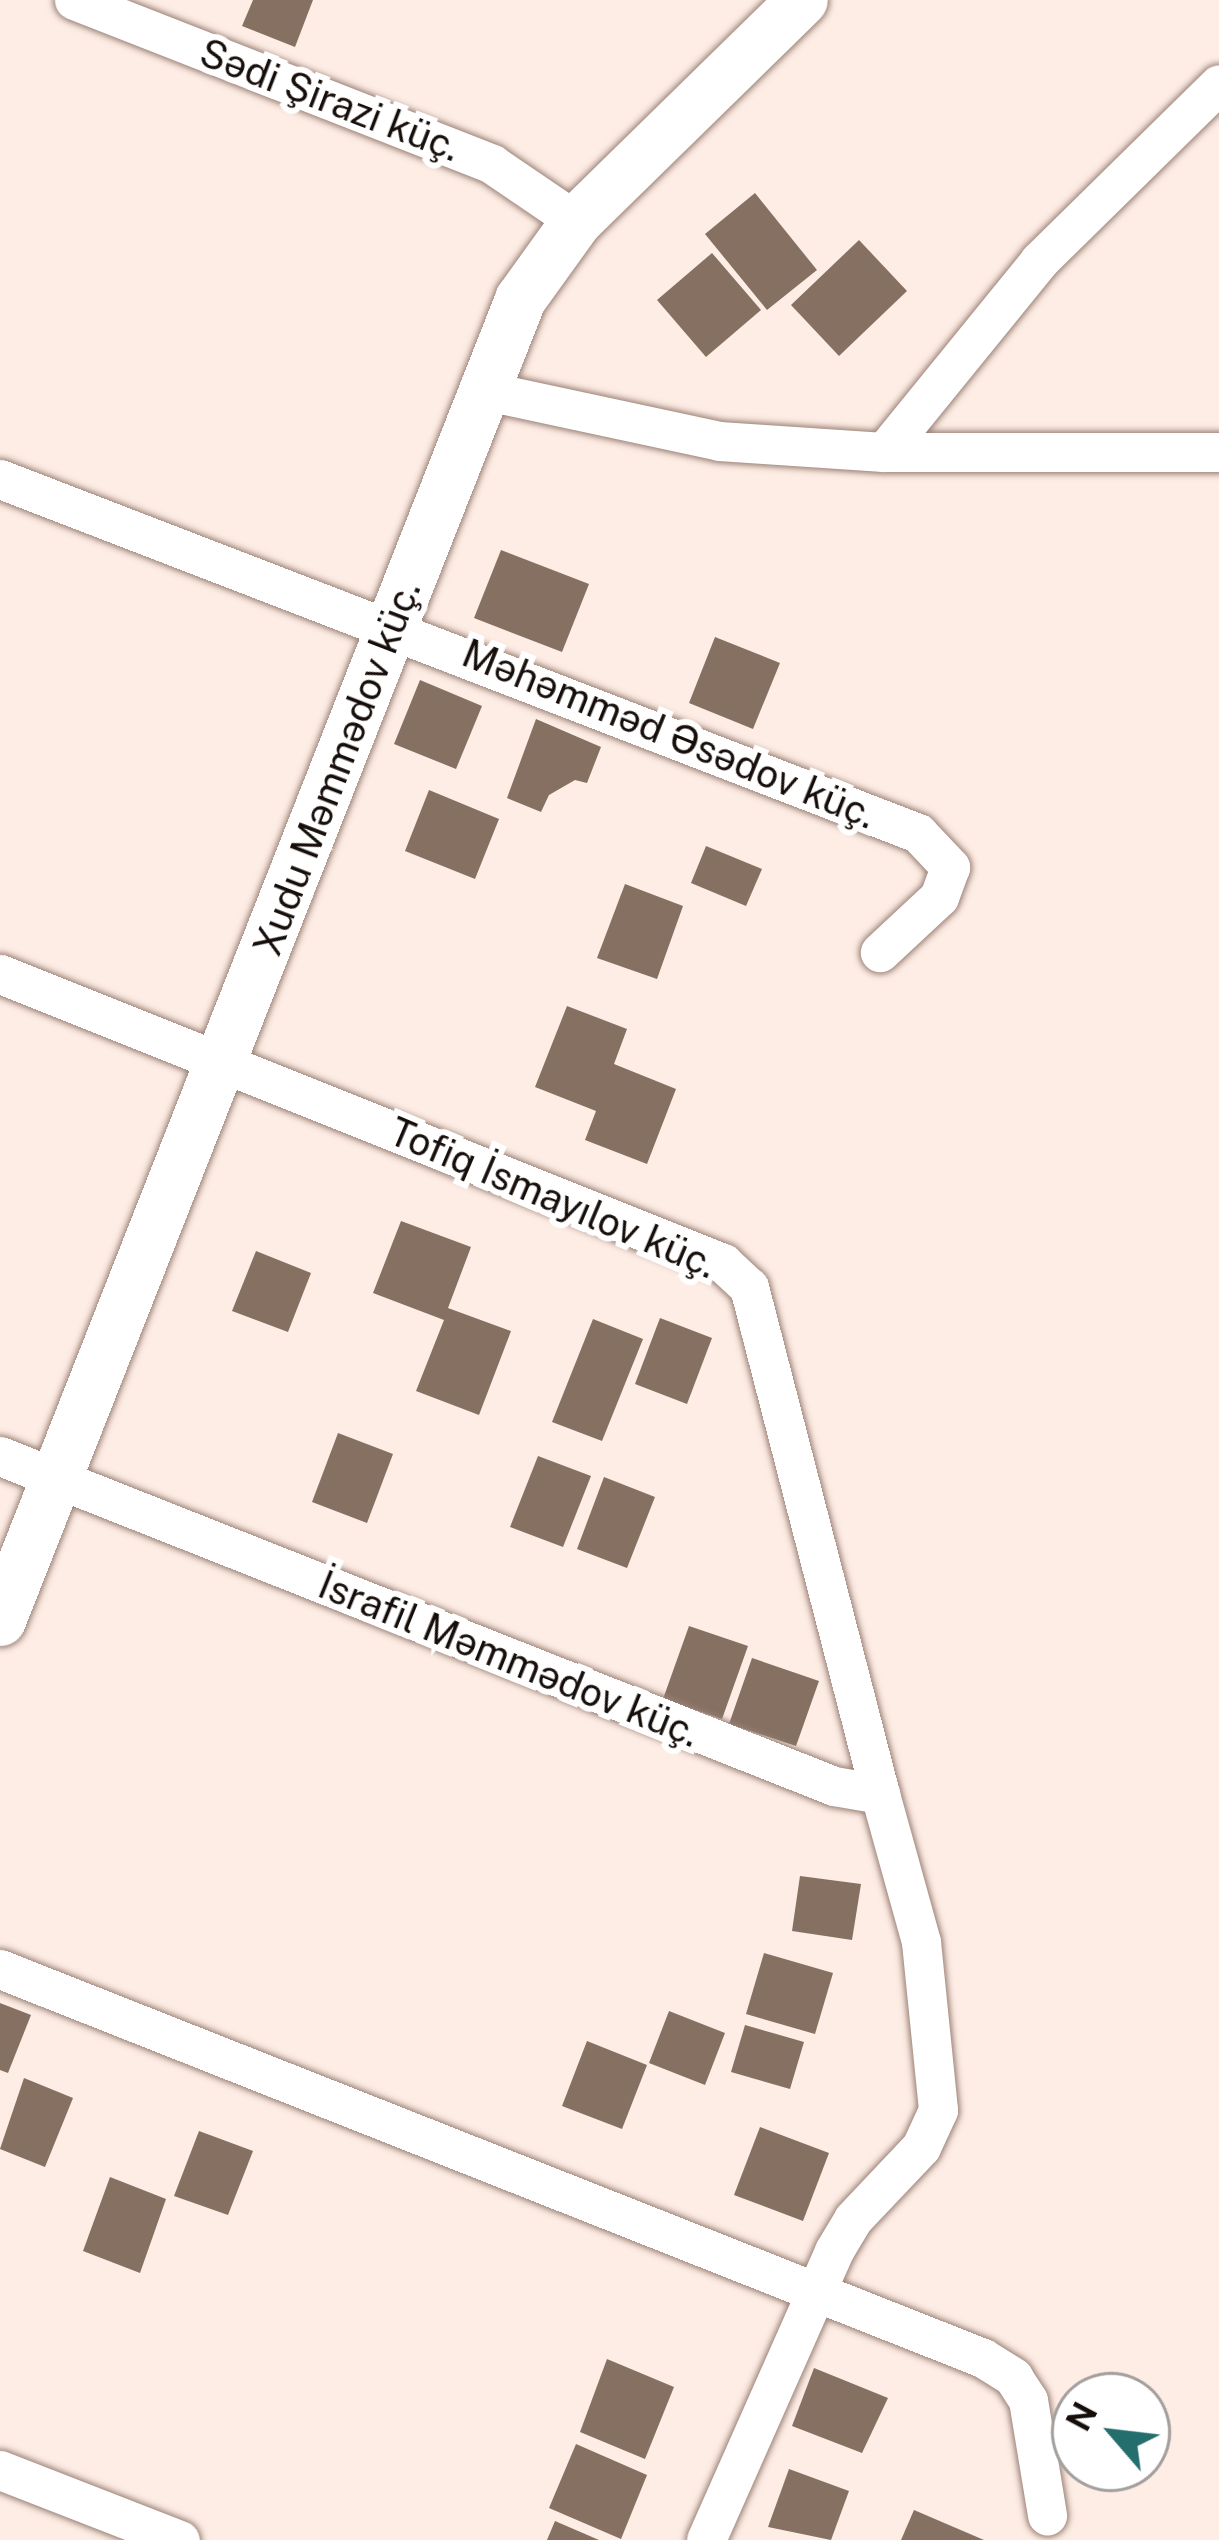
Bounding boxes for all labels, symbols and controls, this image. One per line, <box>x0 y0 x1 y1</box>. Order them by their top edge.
street label: Sədi Şirazi küç. <box>193 29 467 171</box>
street label: Xudu Məmmədov küç. <box>244 574 430 962</box>
street label: Məhəmməd Əsədov küç. <box>456 630 882 838</box>
street label: Tofiq İsmayılov küç. <box>382 1108 724 1288</box>
street label: İsrafil Məmmədov küç. <box>312 1561 706 1757</box>
north arrow <box>1051 2372 1171 2492</box>
text: N <box>1059 2396 1105 2437</box>

